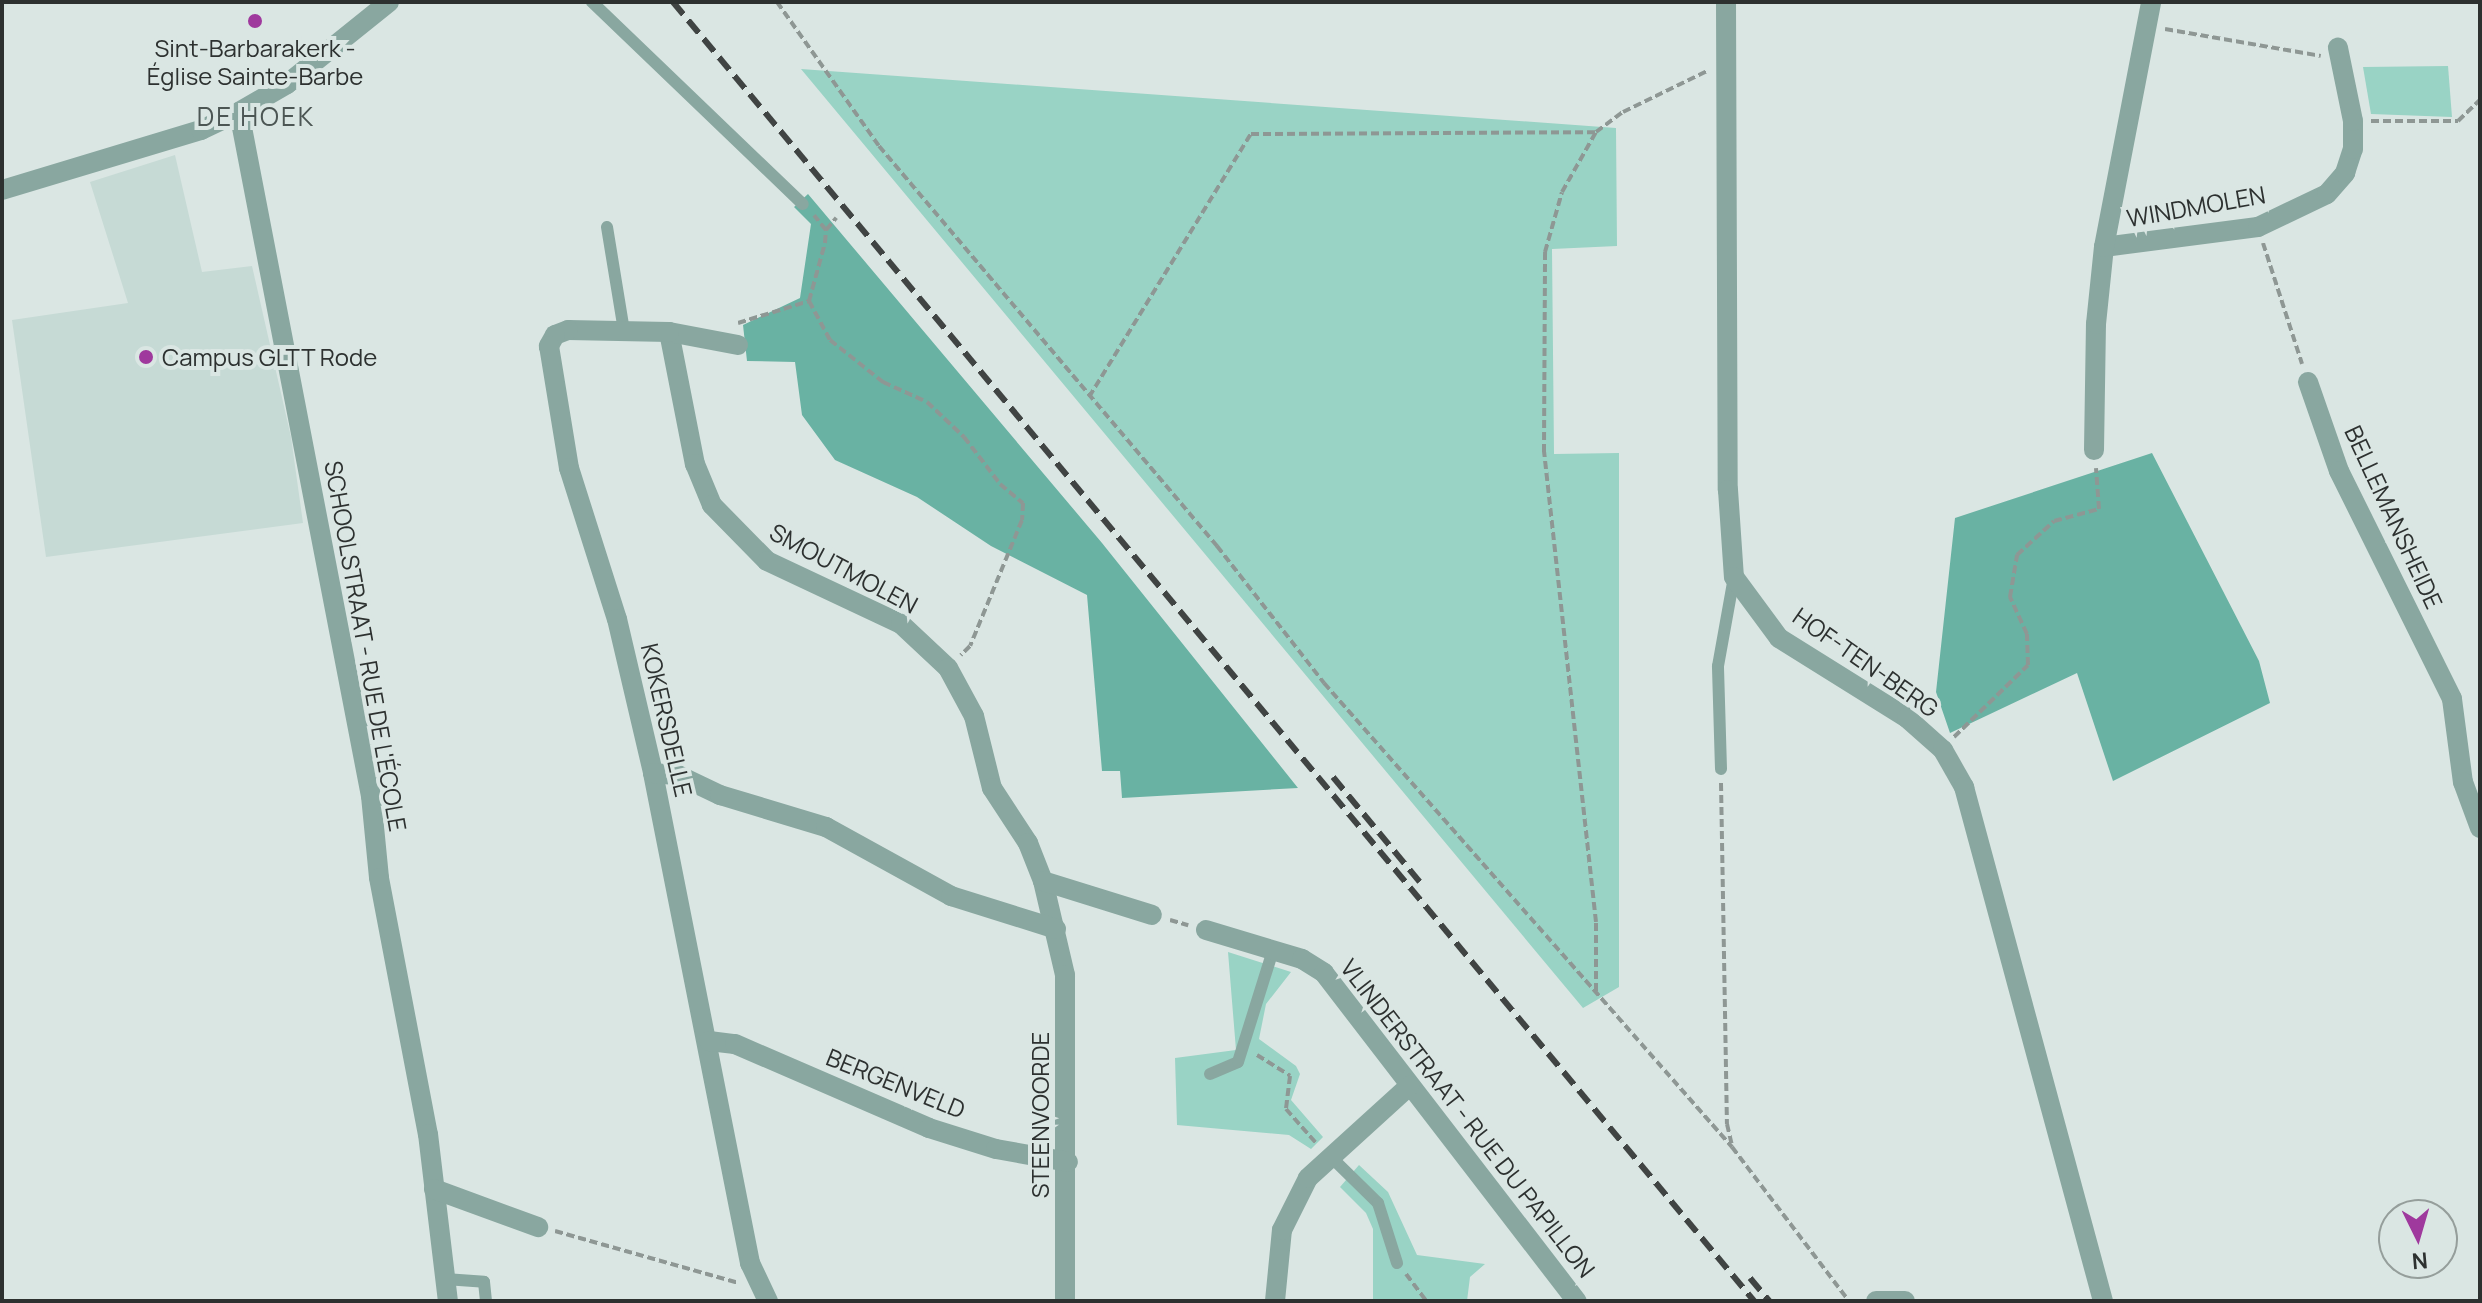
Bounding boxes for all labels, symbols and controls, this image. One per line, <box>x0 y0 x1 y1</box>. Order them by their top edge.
marker: Sint-Barbarakerk - Église Sainte-Barbe <box>246 12 264 30</box>
place label: Sint-Barbarakerk - Église Sainte-Barbe <box>147 34 363 90</box>
district label: DE HOEK <box>197 101 315 133</box>
street label: WINDMOLEN <box>2124 180 2268 232</box>
place label: Campus GLTT Rode <box>162 343 378 371</box>
marker: Campus GLTT Rode <box>137 348 155 366</box>
street label: BELLEMANSHEIDE <box>2339 421 2449 613</box>
street label: SCHOOLSTRAAT - RUE DE L'ÉCOLE <box>319 458 413 834</box>
street label: SMOUTMOLEN <box>765 517 923 619</box>
street label: HOF-TEN-BERG <box>1788 601 1944 723</box>
street label: KOKERSDELLE <box>635 640 699 800</box>
street label: VLINDERSTRAAT - RUE DU PAPILLON <box>1335 953 1601 1283</box>
street label: STEENVOORDE <box>1026 1032 1054 1198</box>
street label: BERGENVELD <box>822 1042 970 1124</box>
north arrow <box>2378 1199 2458 1279</box>
text: N <box>2411 1245 2429 1277</box>

